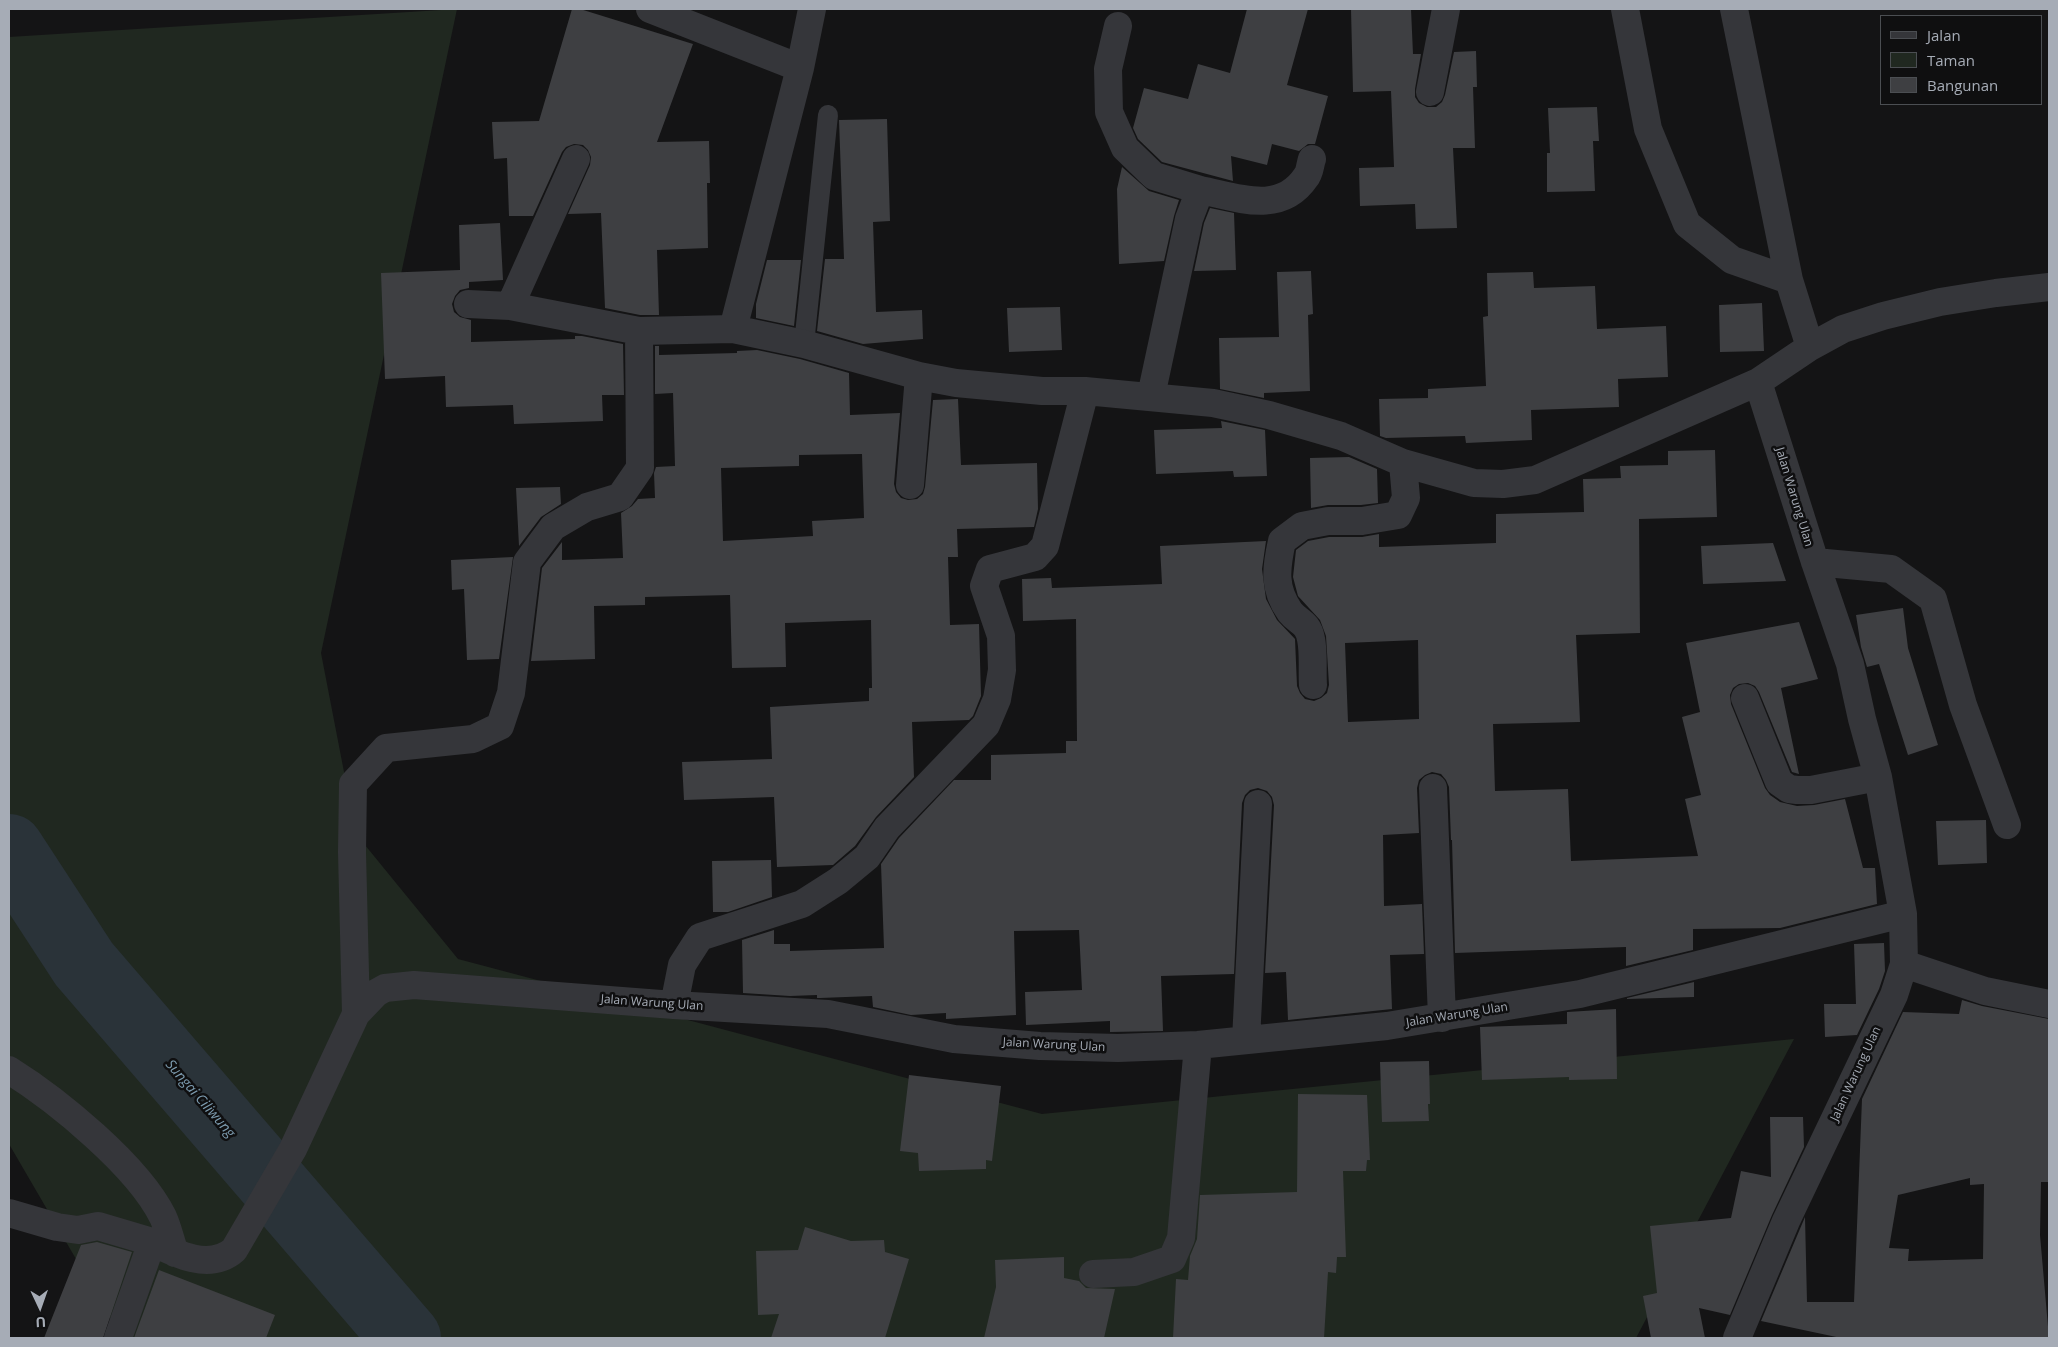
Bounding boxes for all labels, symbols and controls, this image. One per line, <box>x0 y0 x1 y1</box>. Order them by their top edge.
legend <box>1880 15 2043 105</box>
text: Jalan <box>1927 25 1961 45</box>
text: Taman <box>1927 50 1975 70</box>
text: Bangunan <box>1927 75 1998 95</box>
street label: Jalan Warung Ulan <box>1772 446 1816 548</box>
street label: Jalan Warung Ulan <box>600 992 704 1014</box>
street label: Jalan Warung Ulan <box>1405 1000 1509 1030</box>
street label: Jalan Warung Ulan <box>1828 1024 1884 1124</box>
street label: Jalan Warung Ulan <box>1002 1035 1106 1055</box>
water label: Sungai Ciliwung <box>162 1057 238 1141</box>
north arrow <box>15 1282 65 1332</box>
text: U <box>35 1313 47 1332</box>

